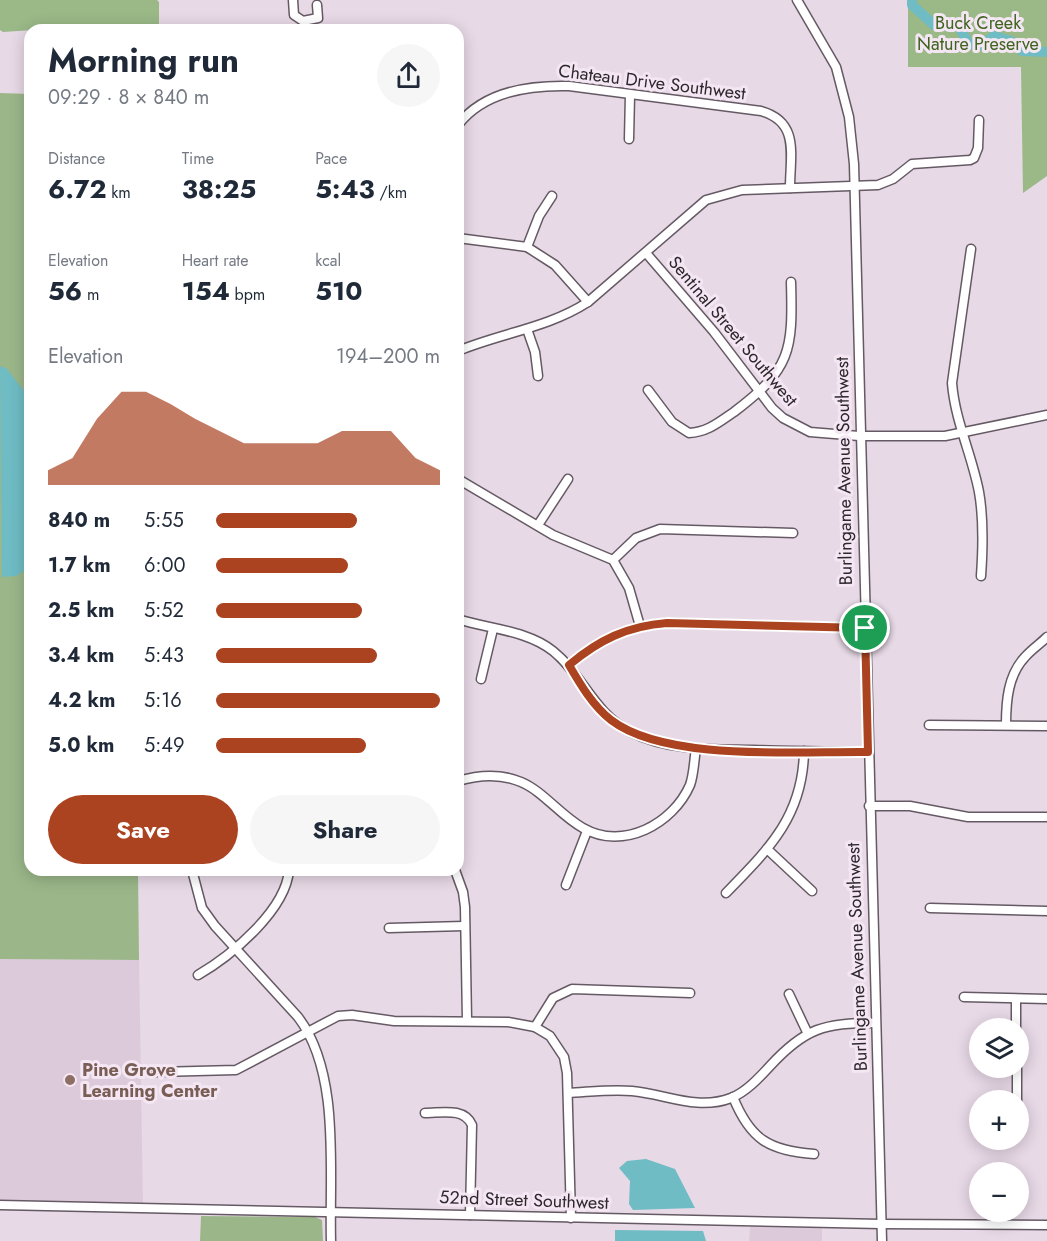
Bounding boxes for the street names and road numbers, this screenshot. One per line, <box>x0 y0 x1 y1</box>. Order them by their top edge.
street label: Chateau Drive Southwest <box>557 58 748 106</box>
street label: Sentinal Street Southwest <box>662 250 804 412</box>
street label: Burlingame Avenue Southwest <box>829 356 859 586</box>
street label: Burlingame Avenue Southwest <box>840 842 874 1072</box>
street label: 52nd Street Southwest <box>439 1184 610 1216</box>

